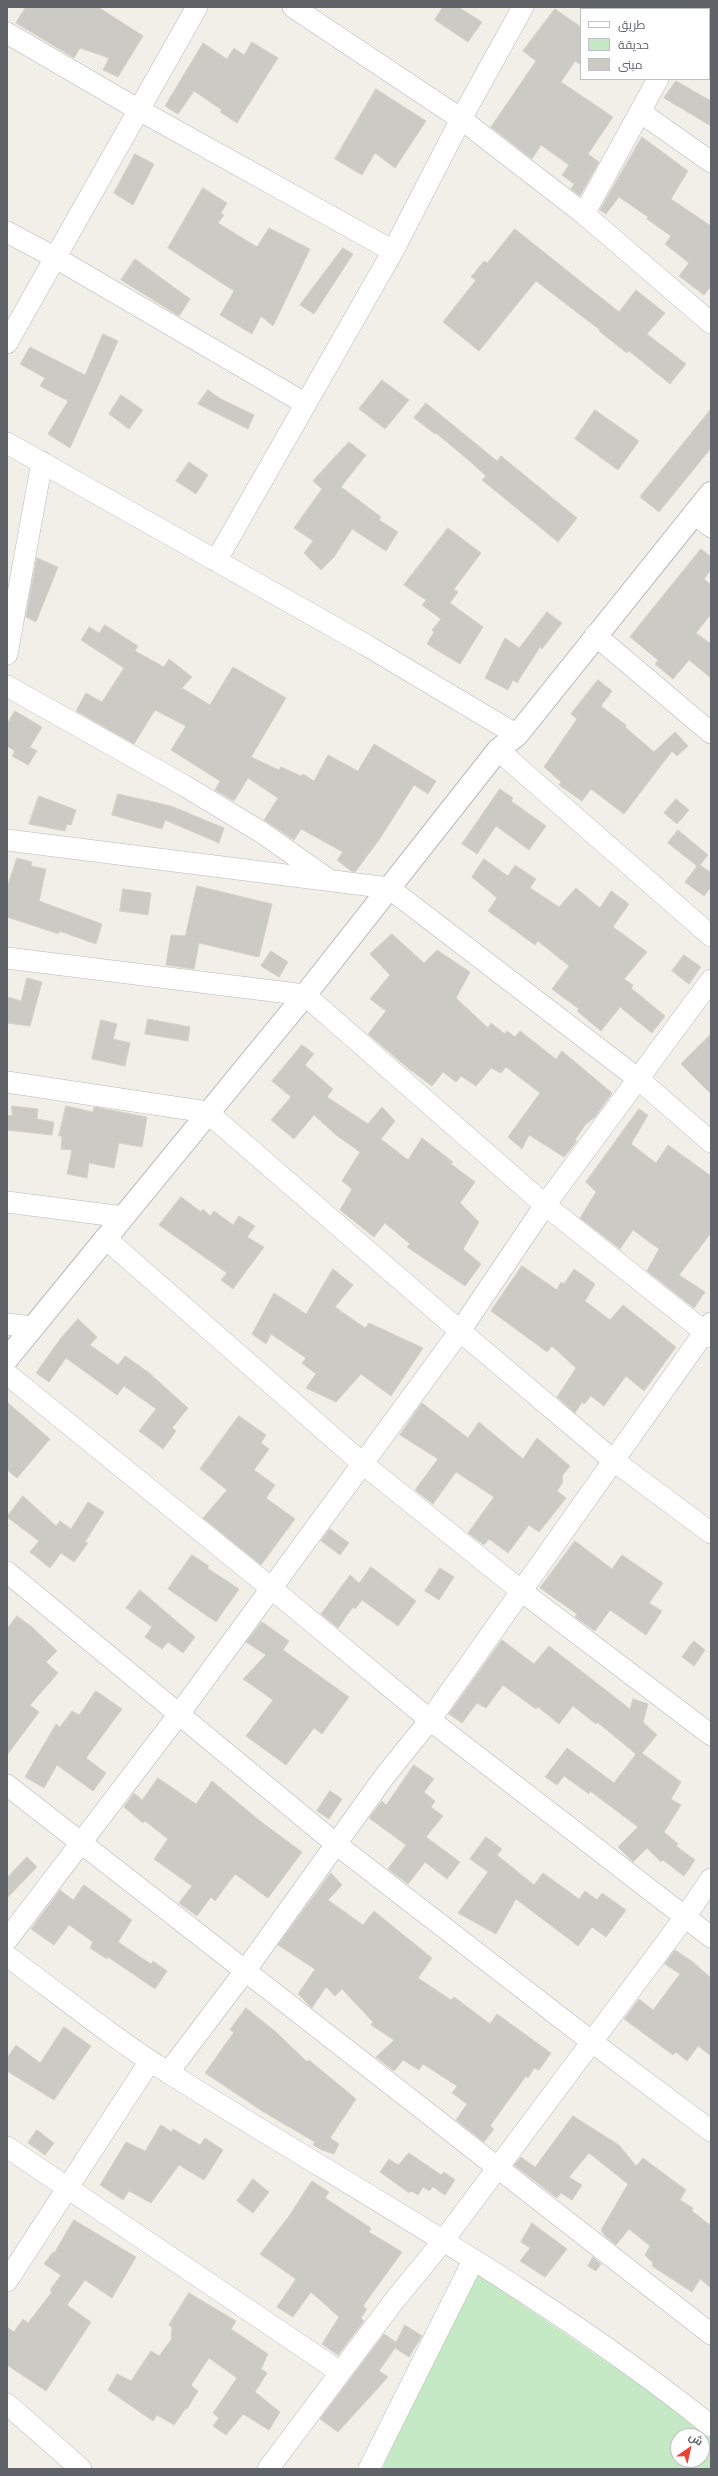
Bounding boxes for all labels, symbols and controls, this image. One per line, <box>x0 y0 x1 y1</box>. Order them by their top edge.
legend <box>580 8 710 80</box>
text: طريق <box>618 18 645 31</box>
text: حديقة <box>618 38 649 51</box>
text: مبنى <box>618 58 643 71</box>
north arrow <box>670 2428 710 2468</box>
text: ش <box>687 2430 705 2448</box>

